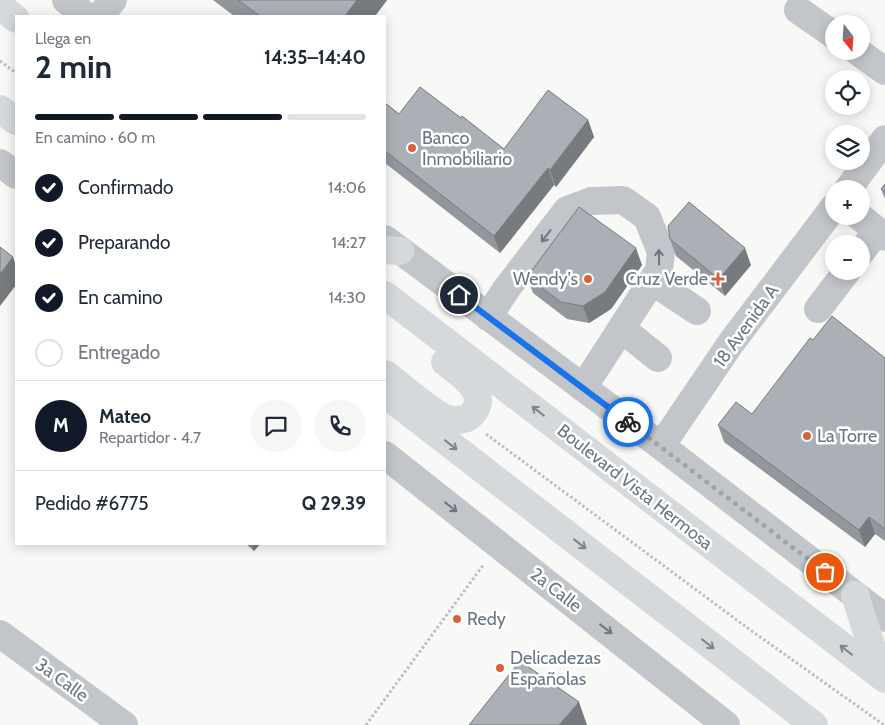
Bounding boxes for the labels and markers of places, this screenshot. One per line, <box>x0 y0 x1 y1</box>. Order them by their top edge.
place label: Banco Inmobiliario <box>422 127 512 170</box>
marker: Banco Inmobiliario <box>406 142 418 154</box>
place label: Wendy's <box>513 268 578 290</box>
place label: Cruz Verde <box>626 268 708 290</box>
marker: Wendy's <box>582 273 594 285</box>
marker: Cruz Verde <box>712 273 724 285</box>
pin <box>438 274 480 316</box>
place label: La Torre <box>817 425 877 447</box>
marker: La Torre <box>801 430 813 442</box>
pin <box>804 551 846 593</box>
place label: Redy <box>467 608 506 630</box>
marker: Redy <box>451 613 463 625</box>
place label: Delicadezas Españolas <box>510 647 601 690</box>
marker: Delicadezas Españolas <box>494 662 506 674</box>

